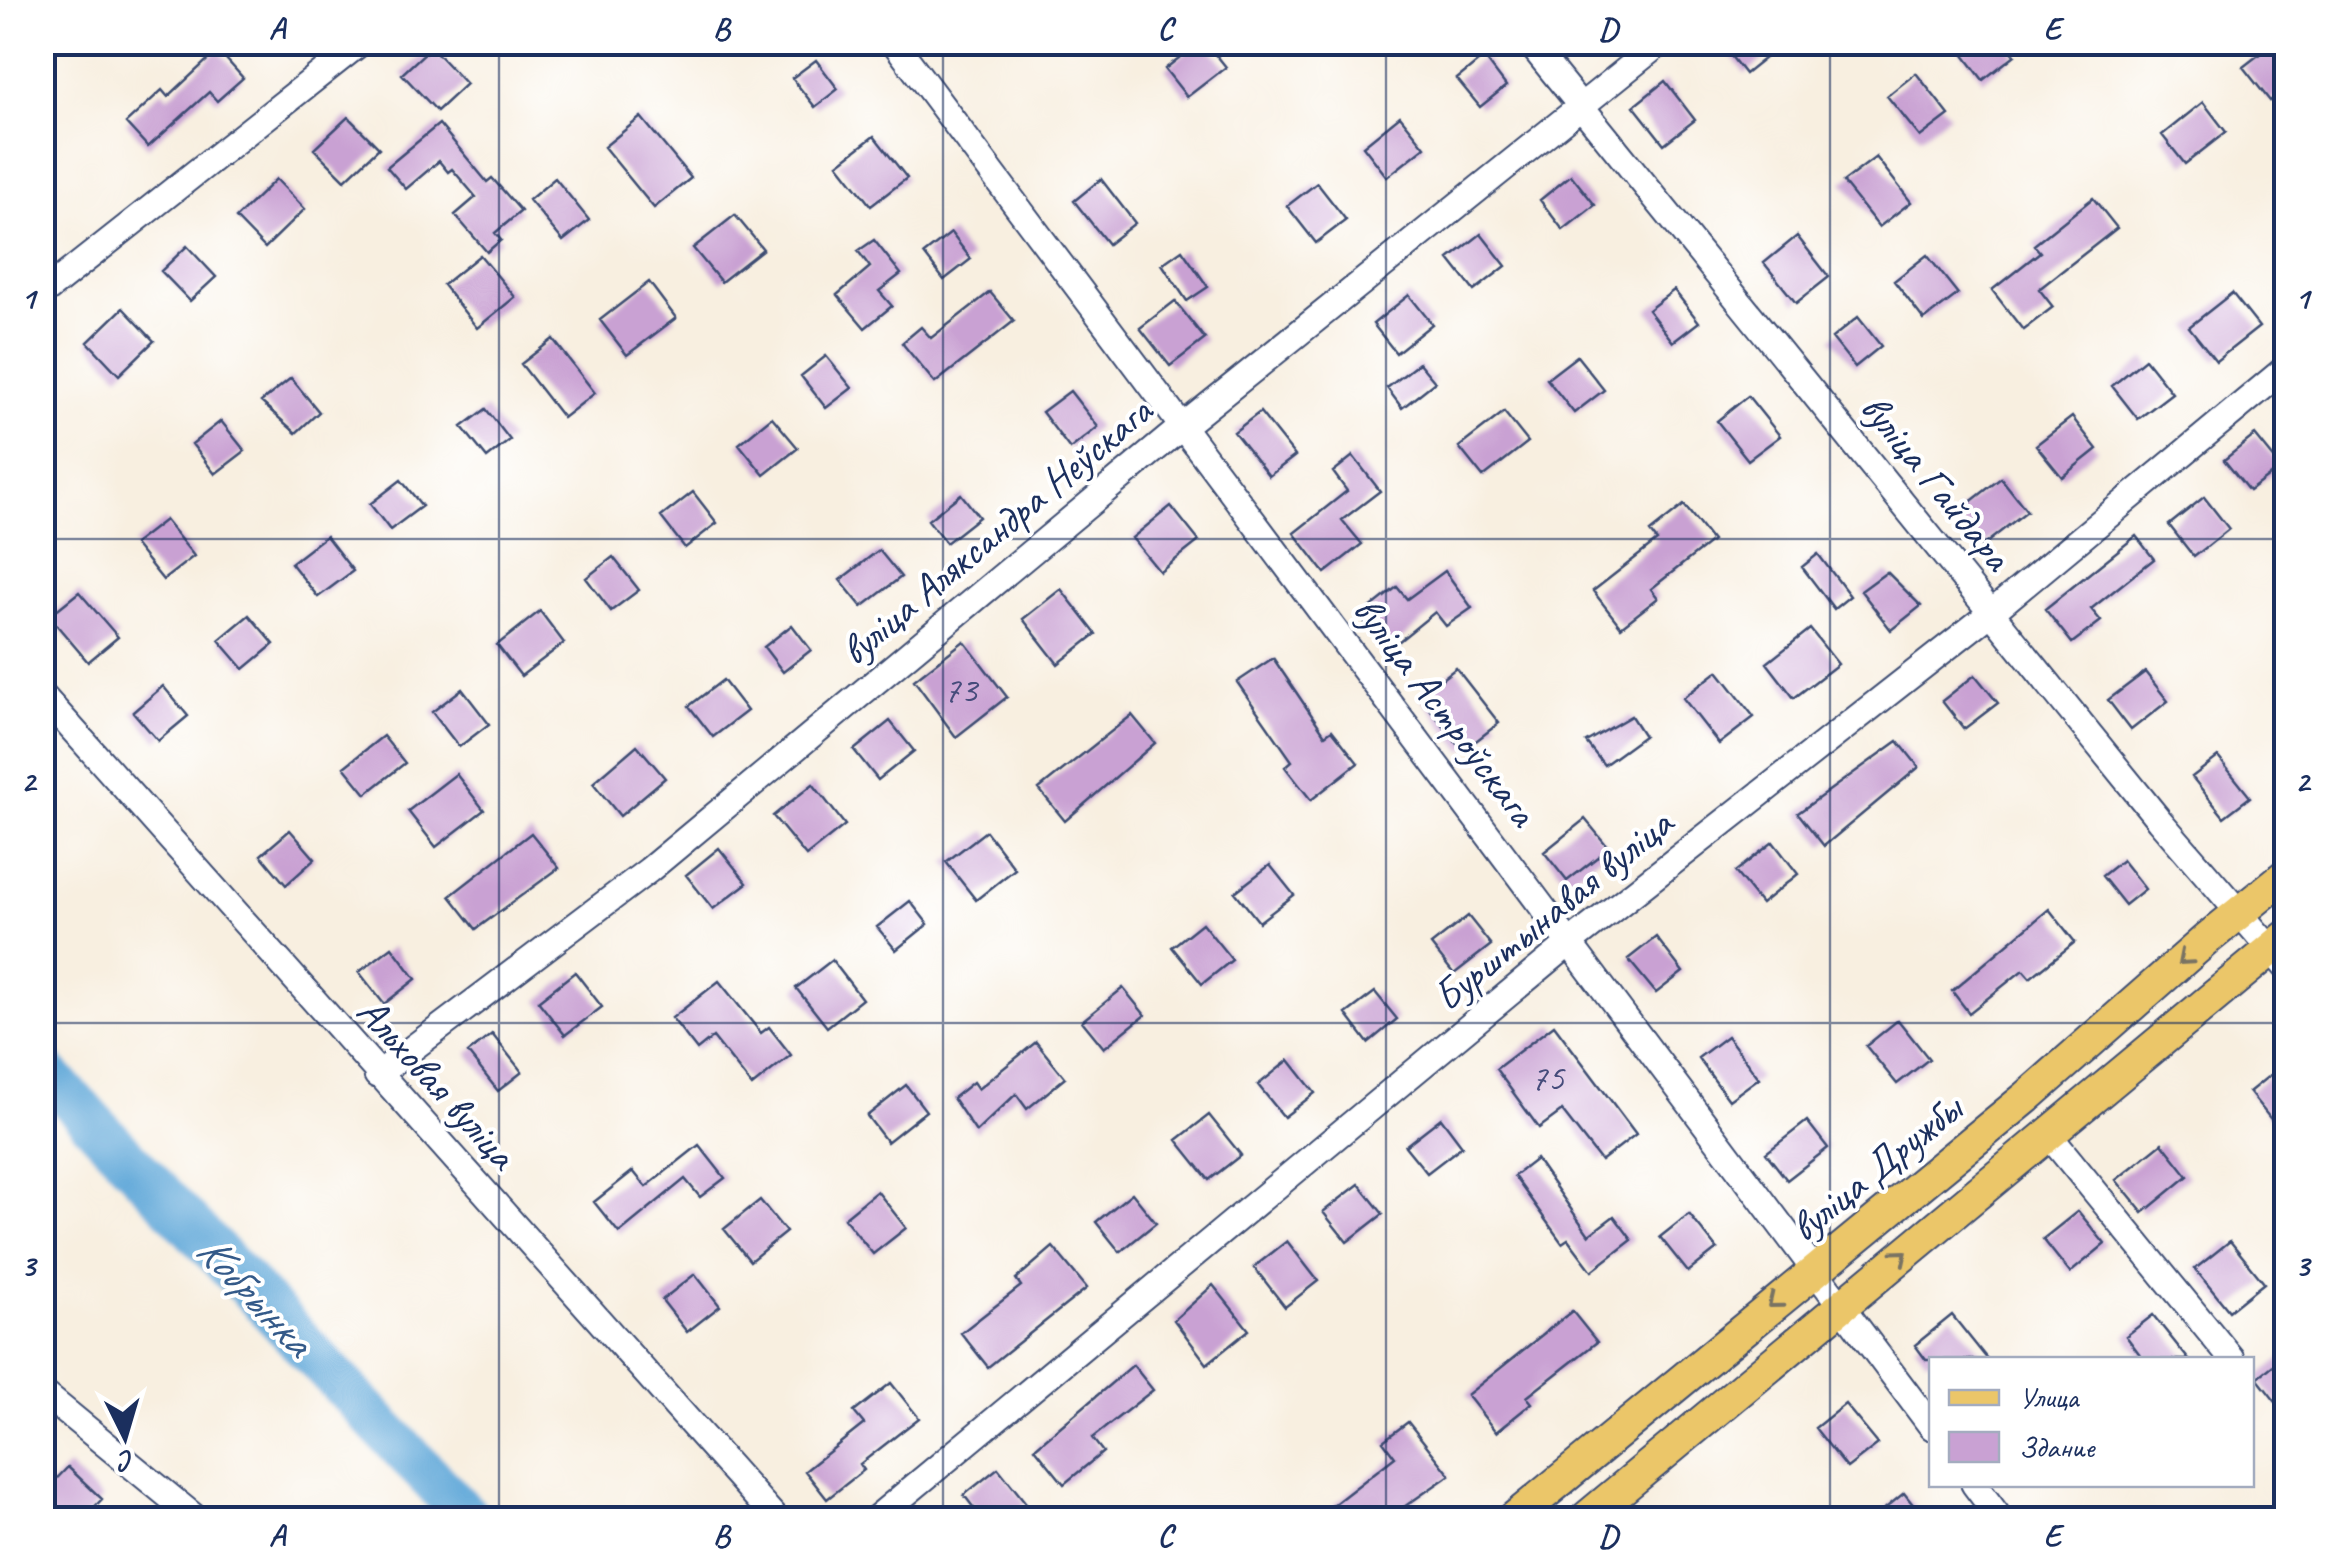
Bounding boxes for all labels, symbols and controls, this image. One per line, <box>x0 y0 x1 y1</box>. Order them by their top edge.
text: A <box>269 8 288 49</box>
text: B <box>713 8 732 49</box>
text: C <box>1157 8 1177 49</box>
text: D <box>1599 8 1621 49</box>
text: E <box>2043 8 2065 49</box>
text: 1 <box>21 277 39 318</box>
text: 1 <box>2295 277 2313 318</box>
street label: вуліца Аляксандра Неўскага <box>829 383 1165 677</box>
street label: вуліца Гайдара <box>1849 383 2025 583</box>
street label: вуліца Астроўскага <box>1341 585 1550 839</box>
house number: 73 <box>943 666 980 713</box>
text: 2 <box>21 761 38 802</box>
text: 2 <box>2295 761 2312 802</box>
street label: Бурштынавая вуліца <box>1422 796 1686 1023</box>
one-way arrow <box>2177 947 2196 965</box>
street label: Альховая вуліца <box>346 986 530 1182</box>
house number: 75 <box>1530 1054 1566 1101</box>
street label: вуліца Дружбы <box>1779 1081 1975 1254</box>
water label: Кобрынка <box>185 1222 328 1371</box>
text: 3 <box>21 1245 38 1286</box>
text: 3 <box>2295 1245 2312 1286</box>
one-way arrow <box>1890 1250 1908 1268</box>
one-way arrow <box>1767 1290 1785 1308</box>
legend <box>1929 1357 2254 1487</box>
text: Улица <box>2019 1378 2080 1416</box>
north arrow <box>75 1387 175 1487</box>
text: Здание <box>2019 1428 2096 1466</box>
text: С <box>116 1443 136 1480</box>
text: A <box>269 1515 288 1556</box>
text: B <box>713 1515 732 1556</box>
text: C <box>1157 1515 1177 1556</box>
text: D <box>1599 1515 1621 1556</box>
text: E <box>2043 1515 2065 1556</box>

